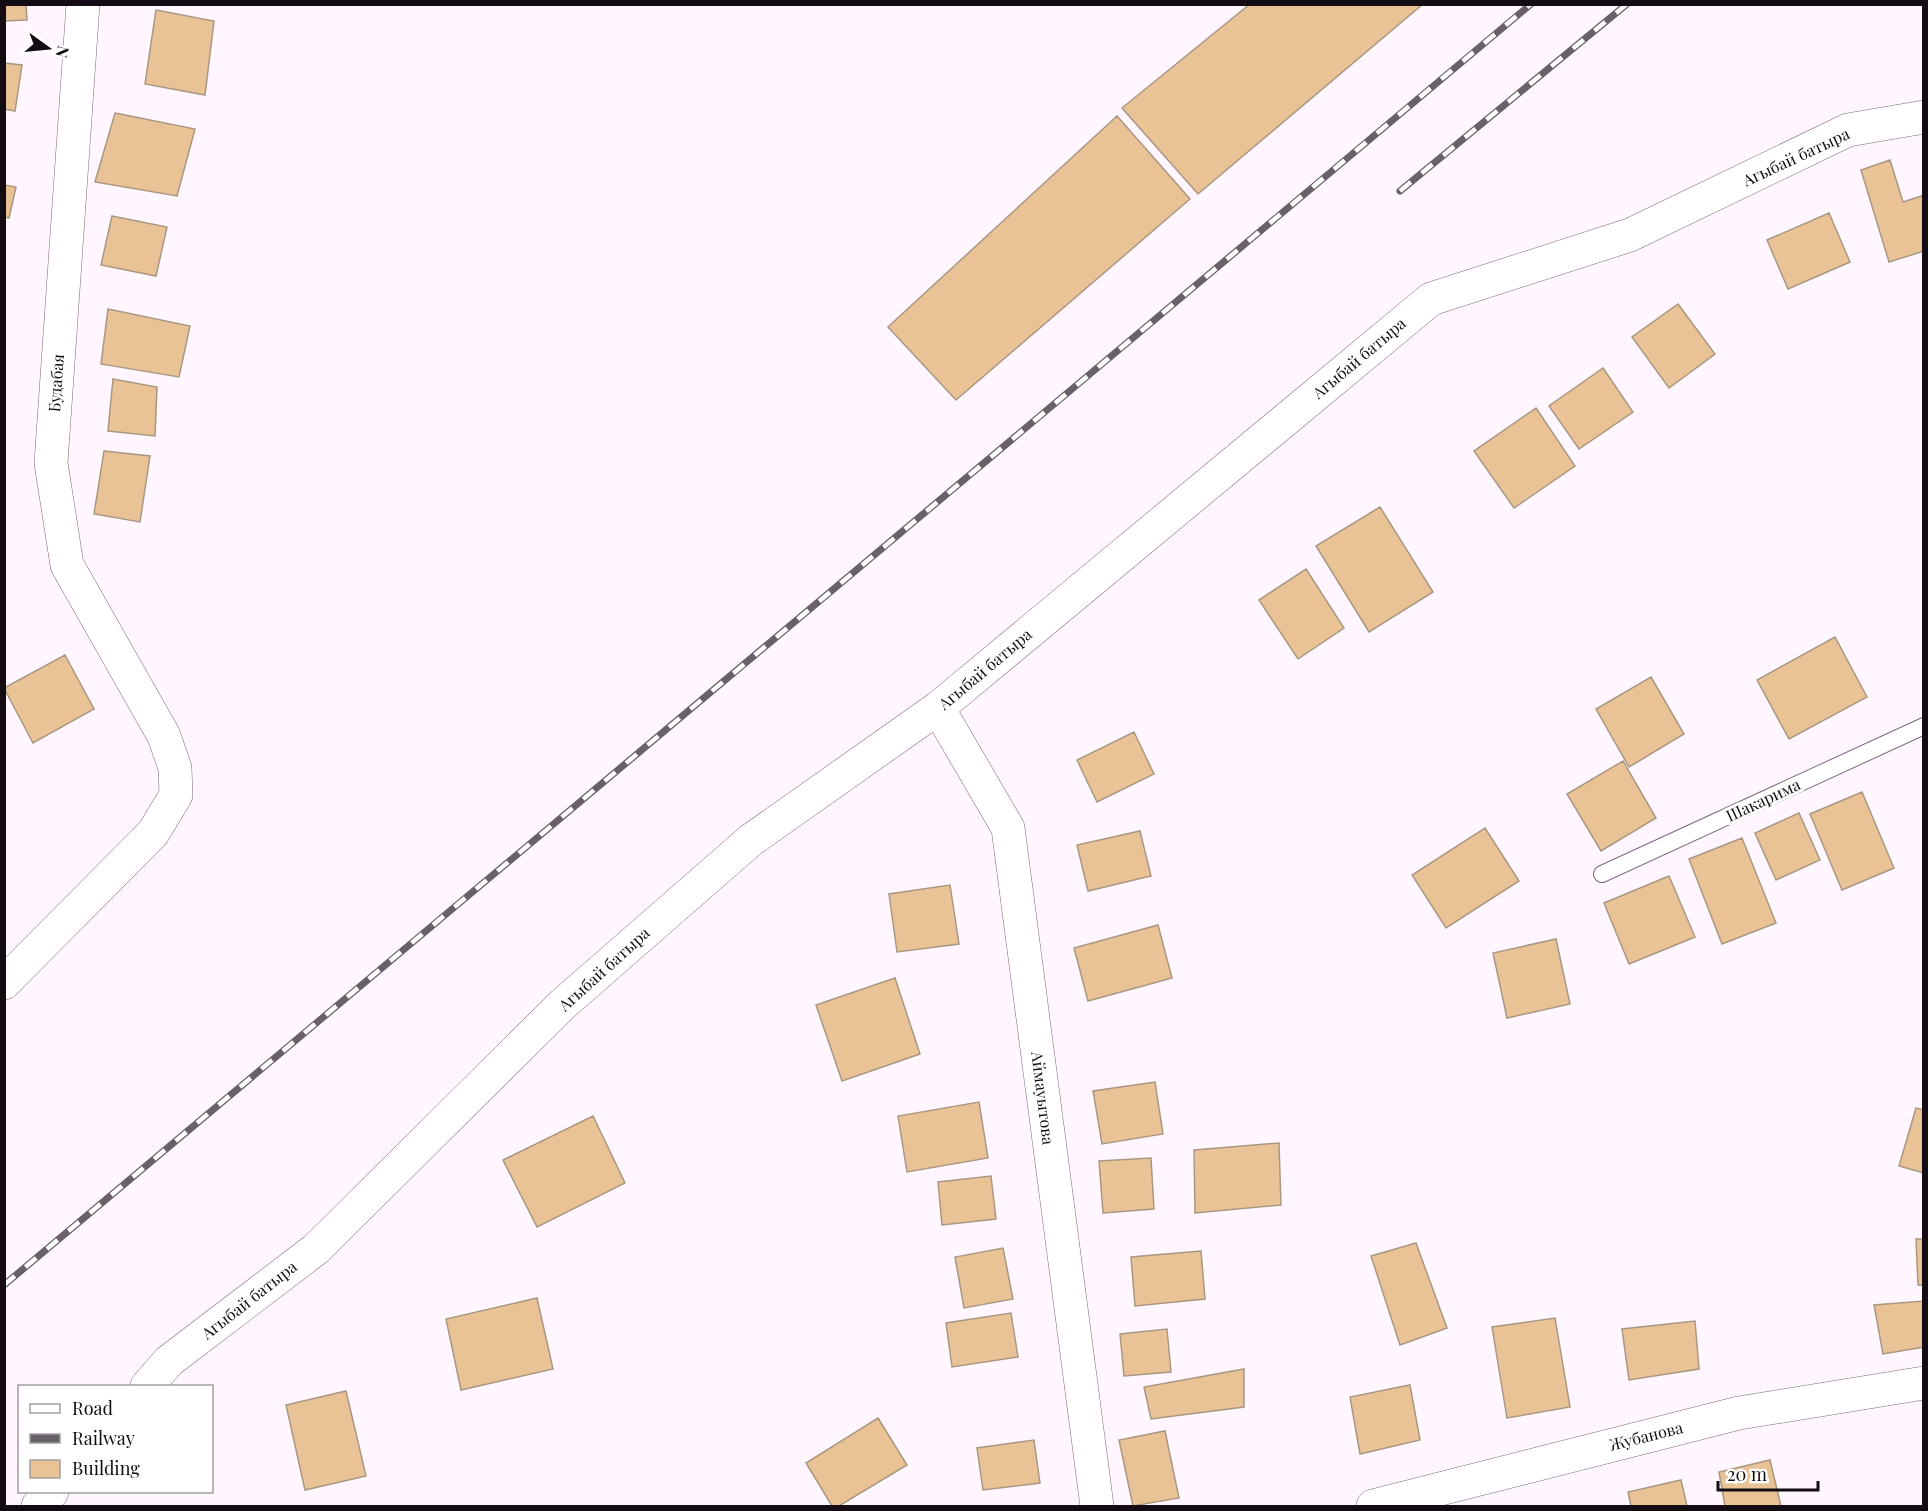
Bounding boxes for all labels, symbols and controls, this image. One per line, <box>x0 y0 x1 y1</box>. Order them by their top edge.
north arrow <box>18 18 78 78</box>
text: N <box>51 44 75 61</box>
street label: Агыбай батыра <box>1738 123 1853 191</box>
street label: Агыбай батыра <box>1307 312 1410 403</box>
street label: Будабая <box>43 353 68 413</box>
street label: Агыбай батыра <box>933 623 1036 714</box>
street label: Шакарима <box>1722 773 1803 826</box>
street label: Агыбай батыра <box>553 922 654 1016</box>
street label: Аймауытова <box>1027 1049 1060 1146</box>
street label: Агыбай батыра <box>196 1256 301 1344</box>
legend <box>18 1385 213 1493</box>
text: Road <box>72 1396 113 1420</box>
street label: Жубанова <box>1607 1416 1685 1455</box>
text: Railway <box>72 1426 135 1450</box>
scale bar <box>1718 1454 1818 1492</box>
text: Building <box>72 1456 140 1480</box>
text: 20 m <box>1727 1462 1767 1486</box>

